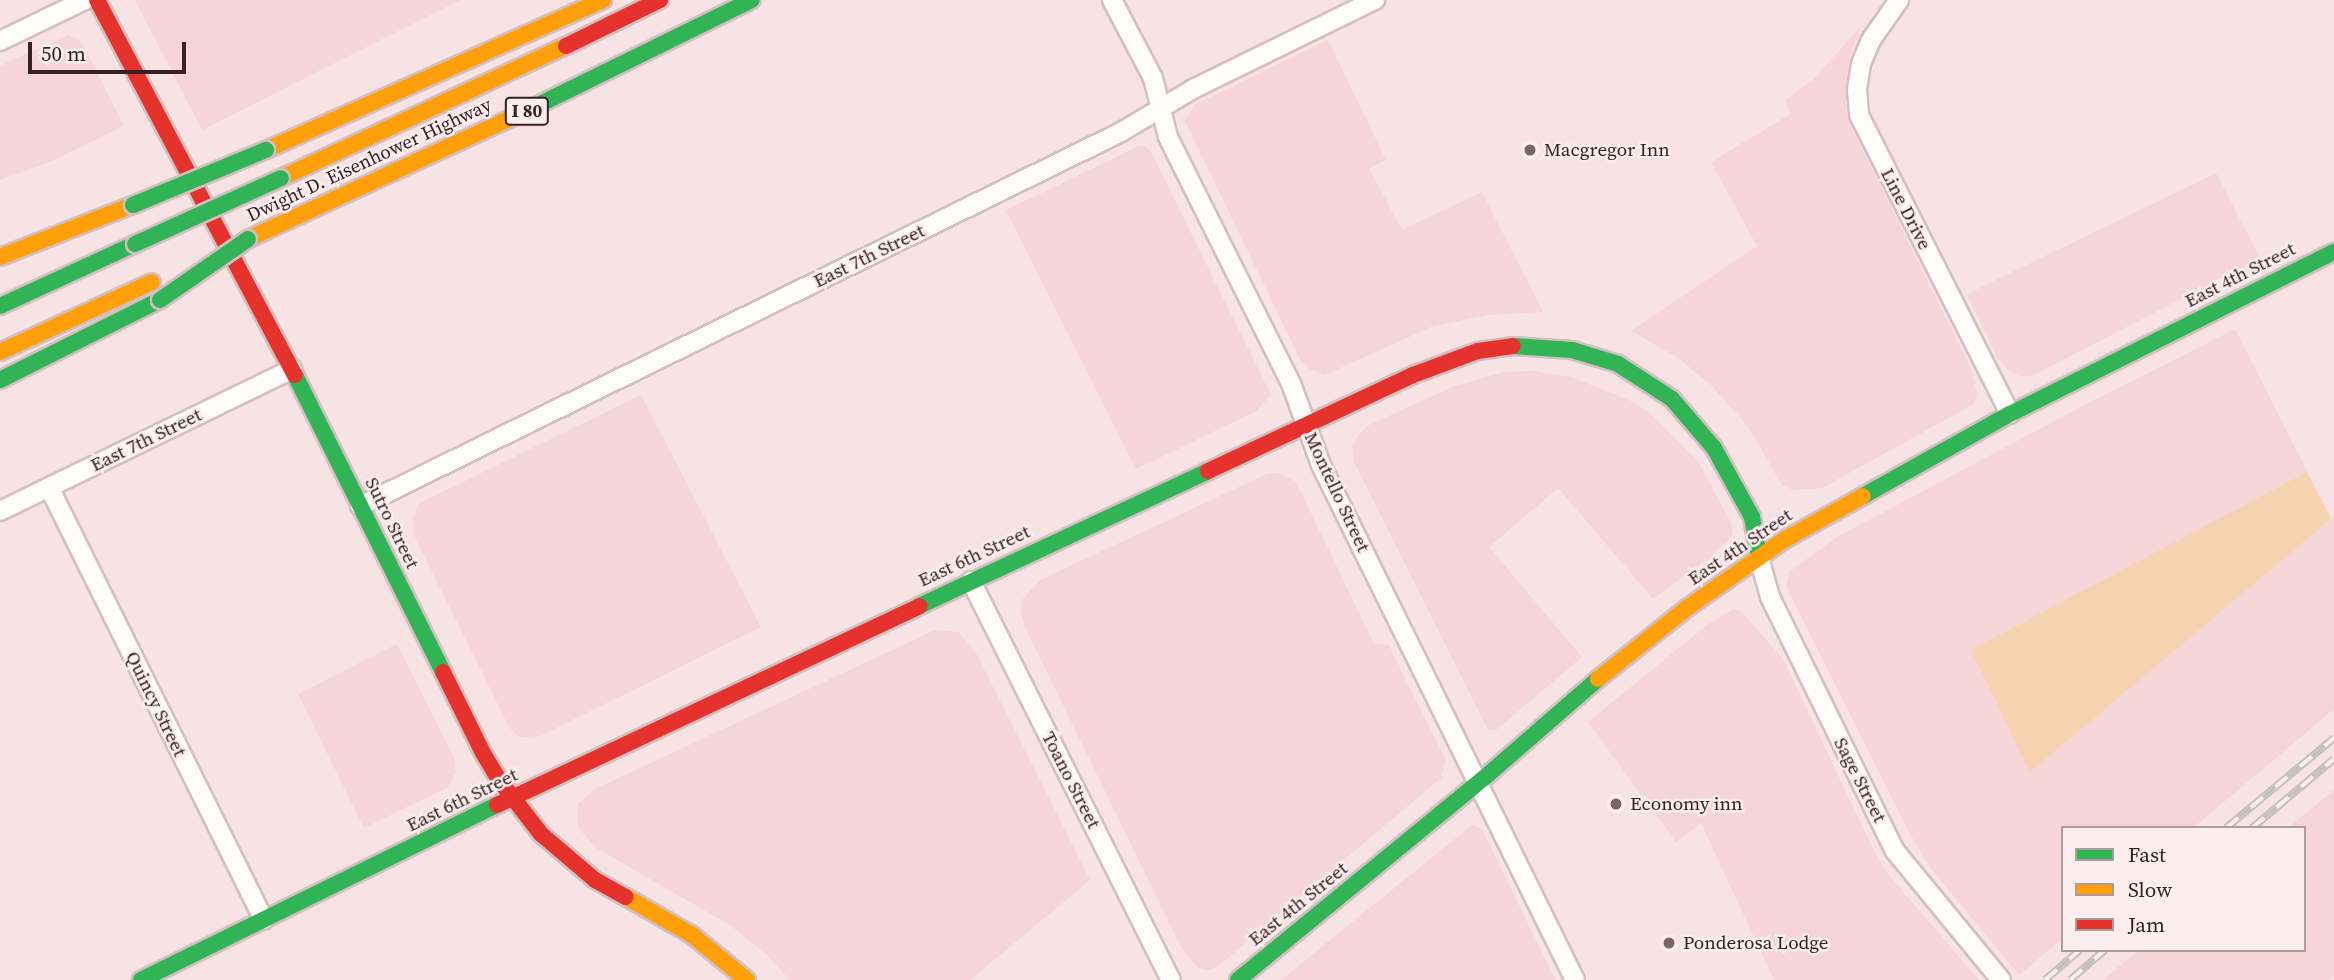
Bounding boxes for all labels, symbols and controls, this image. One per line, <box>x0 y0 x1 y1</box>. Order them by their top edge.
scale bar <box>32 28 189 72</box>
text: 50 m <box>41 39 86 68</box>
street label: Dwight D. Eisenhower Highway <box>243 93 495 227</box>
road number: I 80 <box>504 96 550 126</box>
place label: Macgregor Inn <box>1544 139 1670 161</box>
marker: Macgregor Inn <box>1522 142 1538 158</box>
street label: Line Drive <box>1876 164 1936 254</box>
street label: East 7th Street <box>810 219 928 293</box>
street label: East 4th Street <box>2181 237 2299 313</box>
street label: East 7th Street <box>87 403 205 477</box>
street label: Montello Street <box>1299 428 1375 556</box>
street label: Sutro Street <box>360 474 424 572</box>
street label: East 4th Street <box>1684 504 1796 590</box>
street label: East 6th Street <box>915 520 1033 592</box>
street label: Quincy Street <box>121 648 191 760</box>
street label: Toano Street <box>1037 728 1105 832</box>
street label: Sage Street <box>1829 734 1891 826</box>
street label: East 6th Street <box>403 763 521 837</box>
place label: Economy inn <box>1630 793 1742 815</box>
marker: Economy inn <box>1608 796 1624 812</box>
legend <box>2061 826 2306 952</box>
text: Fast <box>2128 840 2166 869</box>
street label: East 4th Street <box>1244 857 1352 951</box>
text: Slow <box>2128 875 2172 904</box>
text: Jam <box>2128 910 2165 939</box>
place label: Ponderosa Lodge <box>1683 932 1829 954</box>
marker: Ponderosa Lodge <box>1661 935 1677 951</box>

